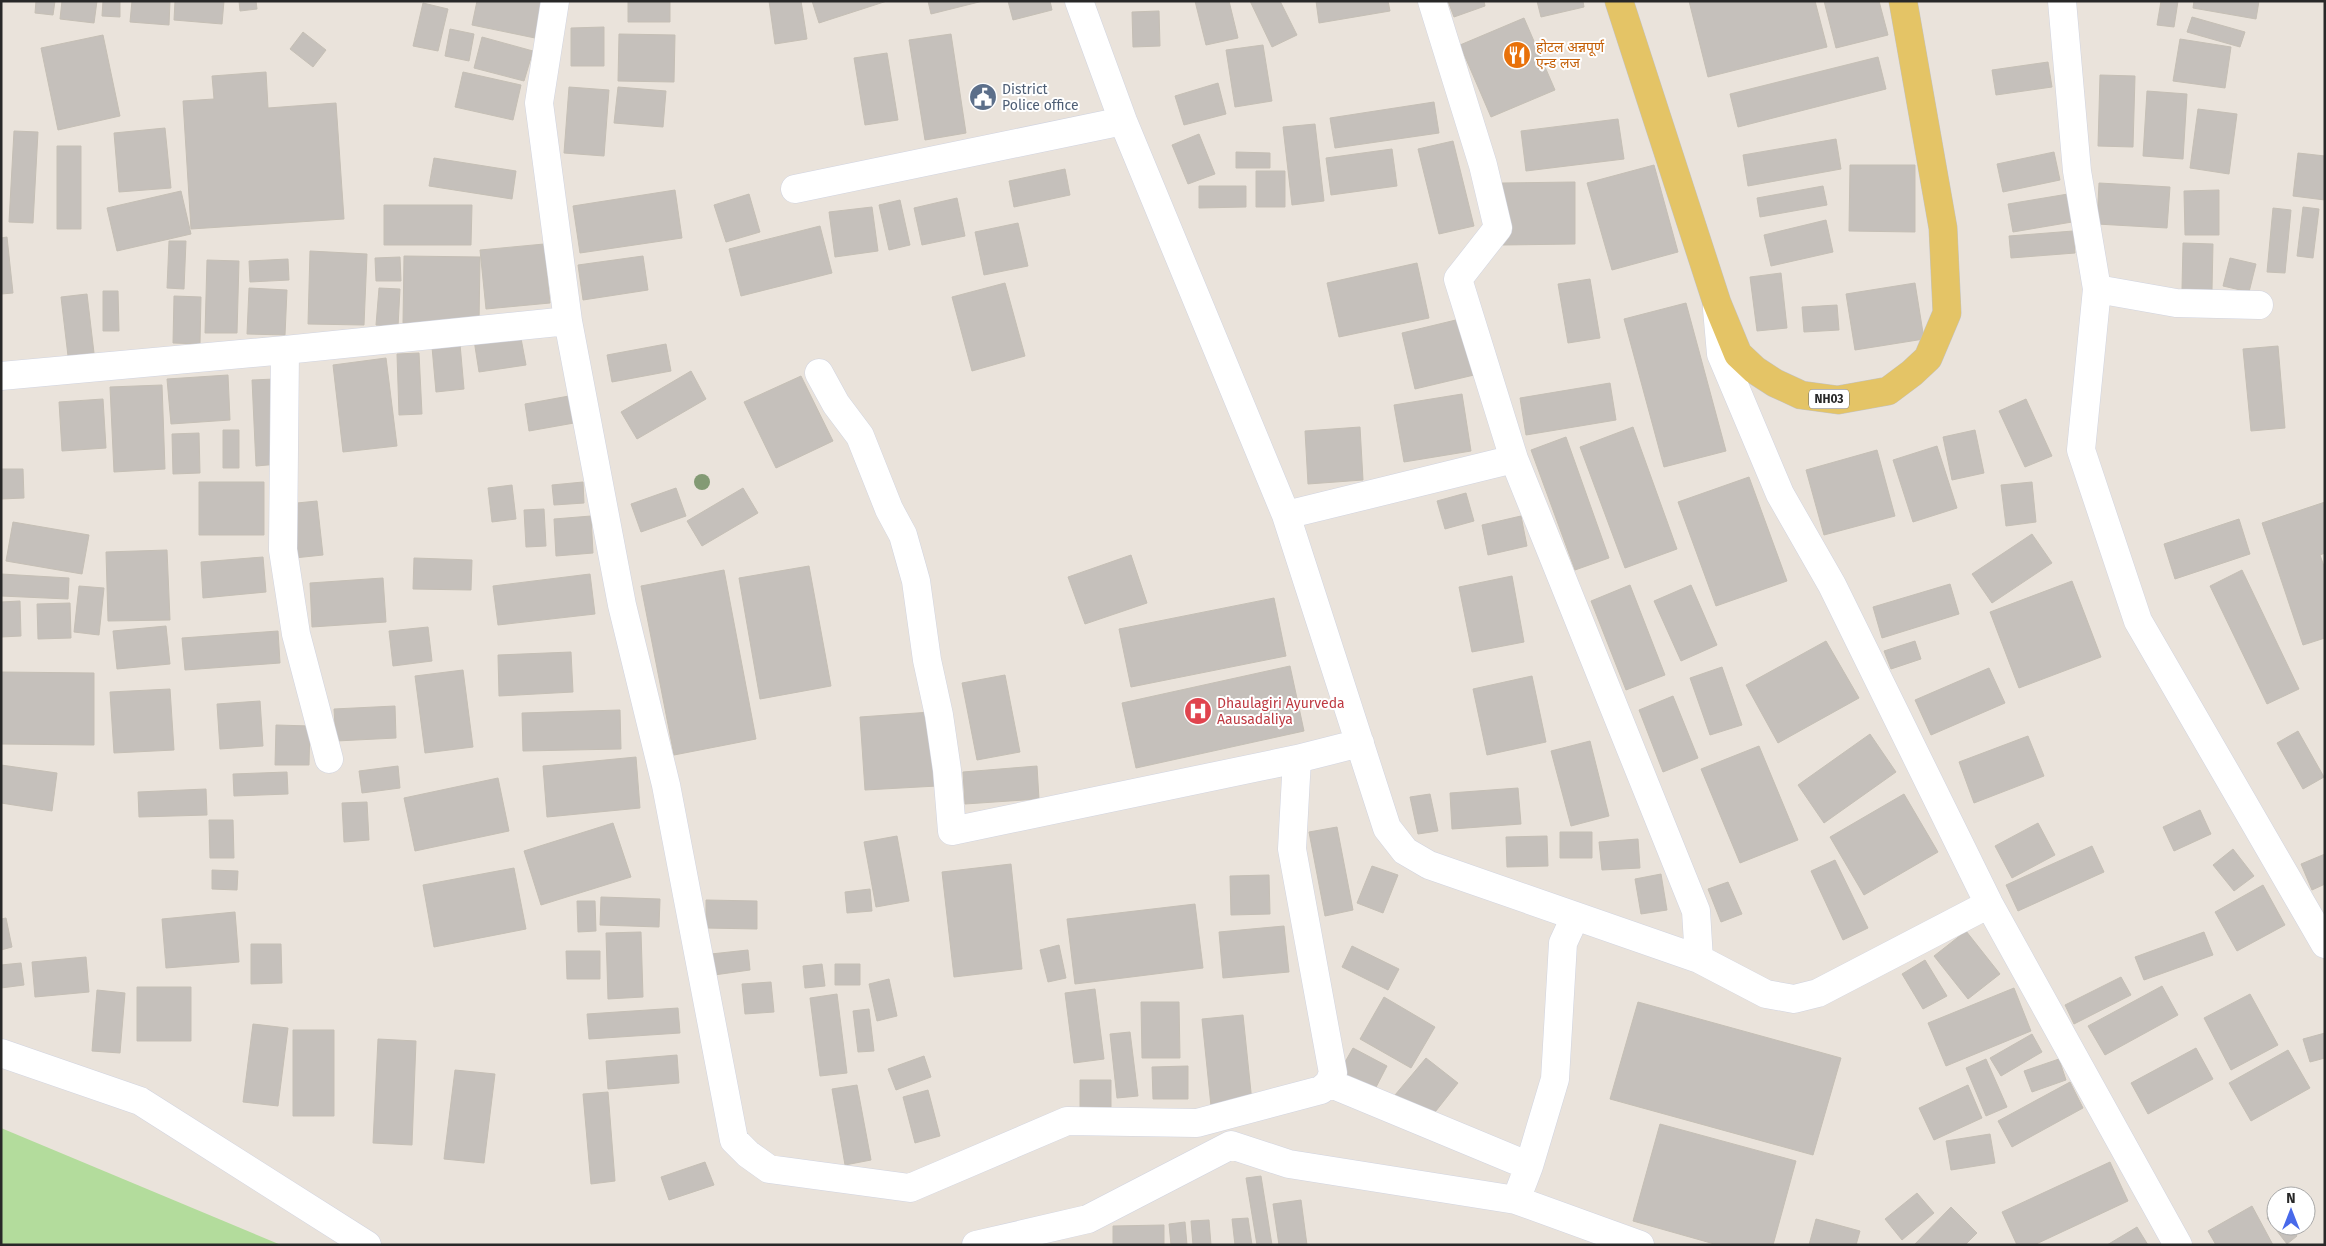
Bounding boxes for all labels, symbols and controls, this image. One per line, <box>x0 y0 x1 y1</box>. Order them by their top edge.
place label: होटल अन्नपूर्ण एन्ड लज <box>1536 39 1605 72</box>
restaurant icon: होटल अन्नपूर्ण एन्ड लज <box>1502 40 1532 70</box>
place label: District Police office <box>1002 81 1079 114</box>
public building icon: District Police office <box>968 82 998 112</box>
road number: NH03 <box>1809 389 1849 408</box>
place label: Dhaulagiri Ayurveda Aausadaliya <box>1217 695 1345 728</box>
hospital icon: Dhaulagiri Ayurveda Aausadaliya <box>1183 696 1213 726</box>
north arrow <box>2266 1186 2316 1236</box>
text: N <box>2286 1190 2296 1207</box>

